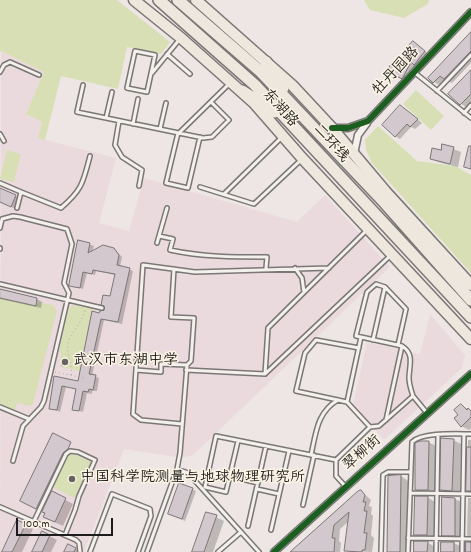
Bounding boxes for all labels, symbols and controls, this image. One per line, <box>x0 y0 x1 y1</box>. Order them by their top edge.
street label: 牡丹园路 <box>370 44 424 100</box>
street label: 东湖路 <box>257 86 301 132</box>
street label: 二环线 <box>308 121 352 167</box>
place label: 武汉市东湖中学 <box>73 353 178 371</box>
marker: 武汉市东湖中学 <box>60 357 70 367</box>
street label: 翠柳街 <box>340 432 386 476</box>
place label: 中国科学院测量与地球物理研究所 <box>80 470 305 488</box>
marker: 中国科学院测量与地球物理研究所 <box>67 474 77 484</box>
scale bar <box>18 510 115 536</box>
text: 100 m <box>23 516 50 533</box>

